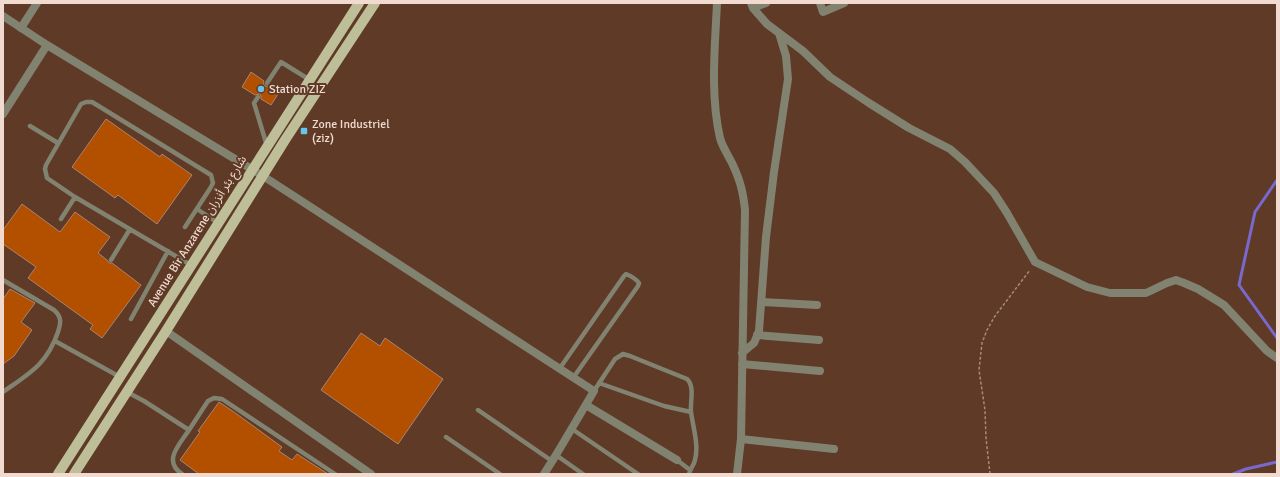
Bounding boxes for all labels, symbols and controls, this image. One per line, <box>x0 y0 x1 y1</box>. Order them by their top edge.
place label: Station ZIZ <box>269 82 326 97</box>
marker: Station ZIZ <box>256 84 266 94</box>
place label: Zone Industriel (ziz) <box>312 117 390 146</box>
marker: Zone Industriel (ziz) <box>299 126 309 136</box>
street label: Avenue Bir Anzarene شارع بئر أنزران <box>144 153 251 310</box>

